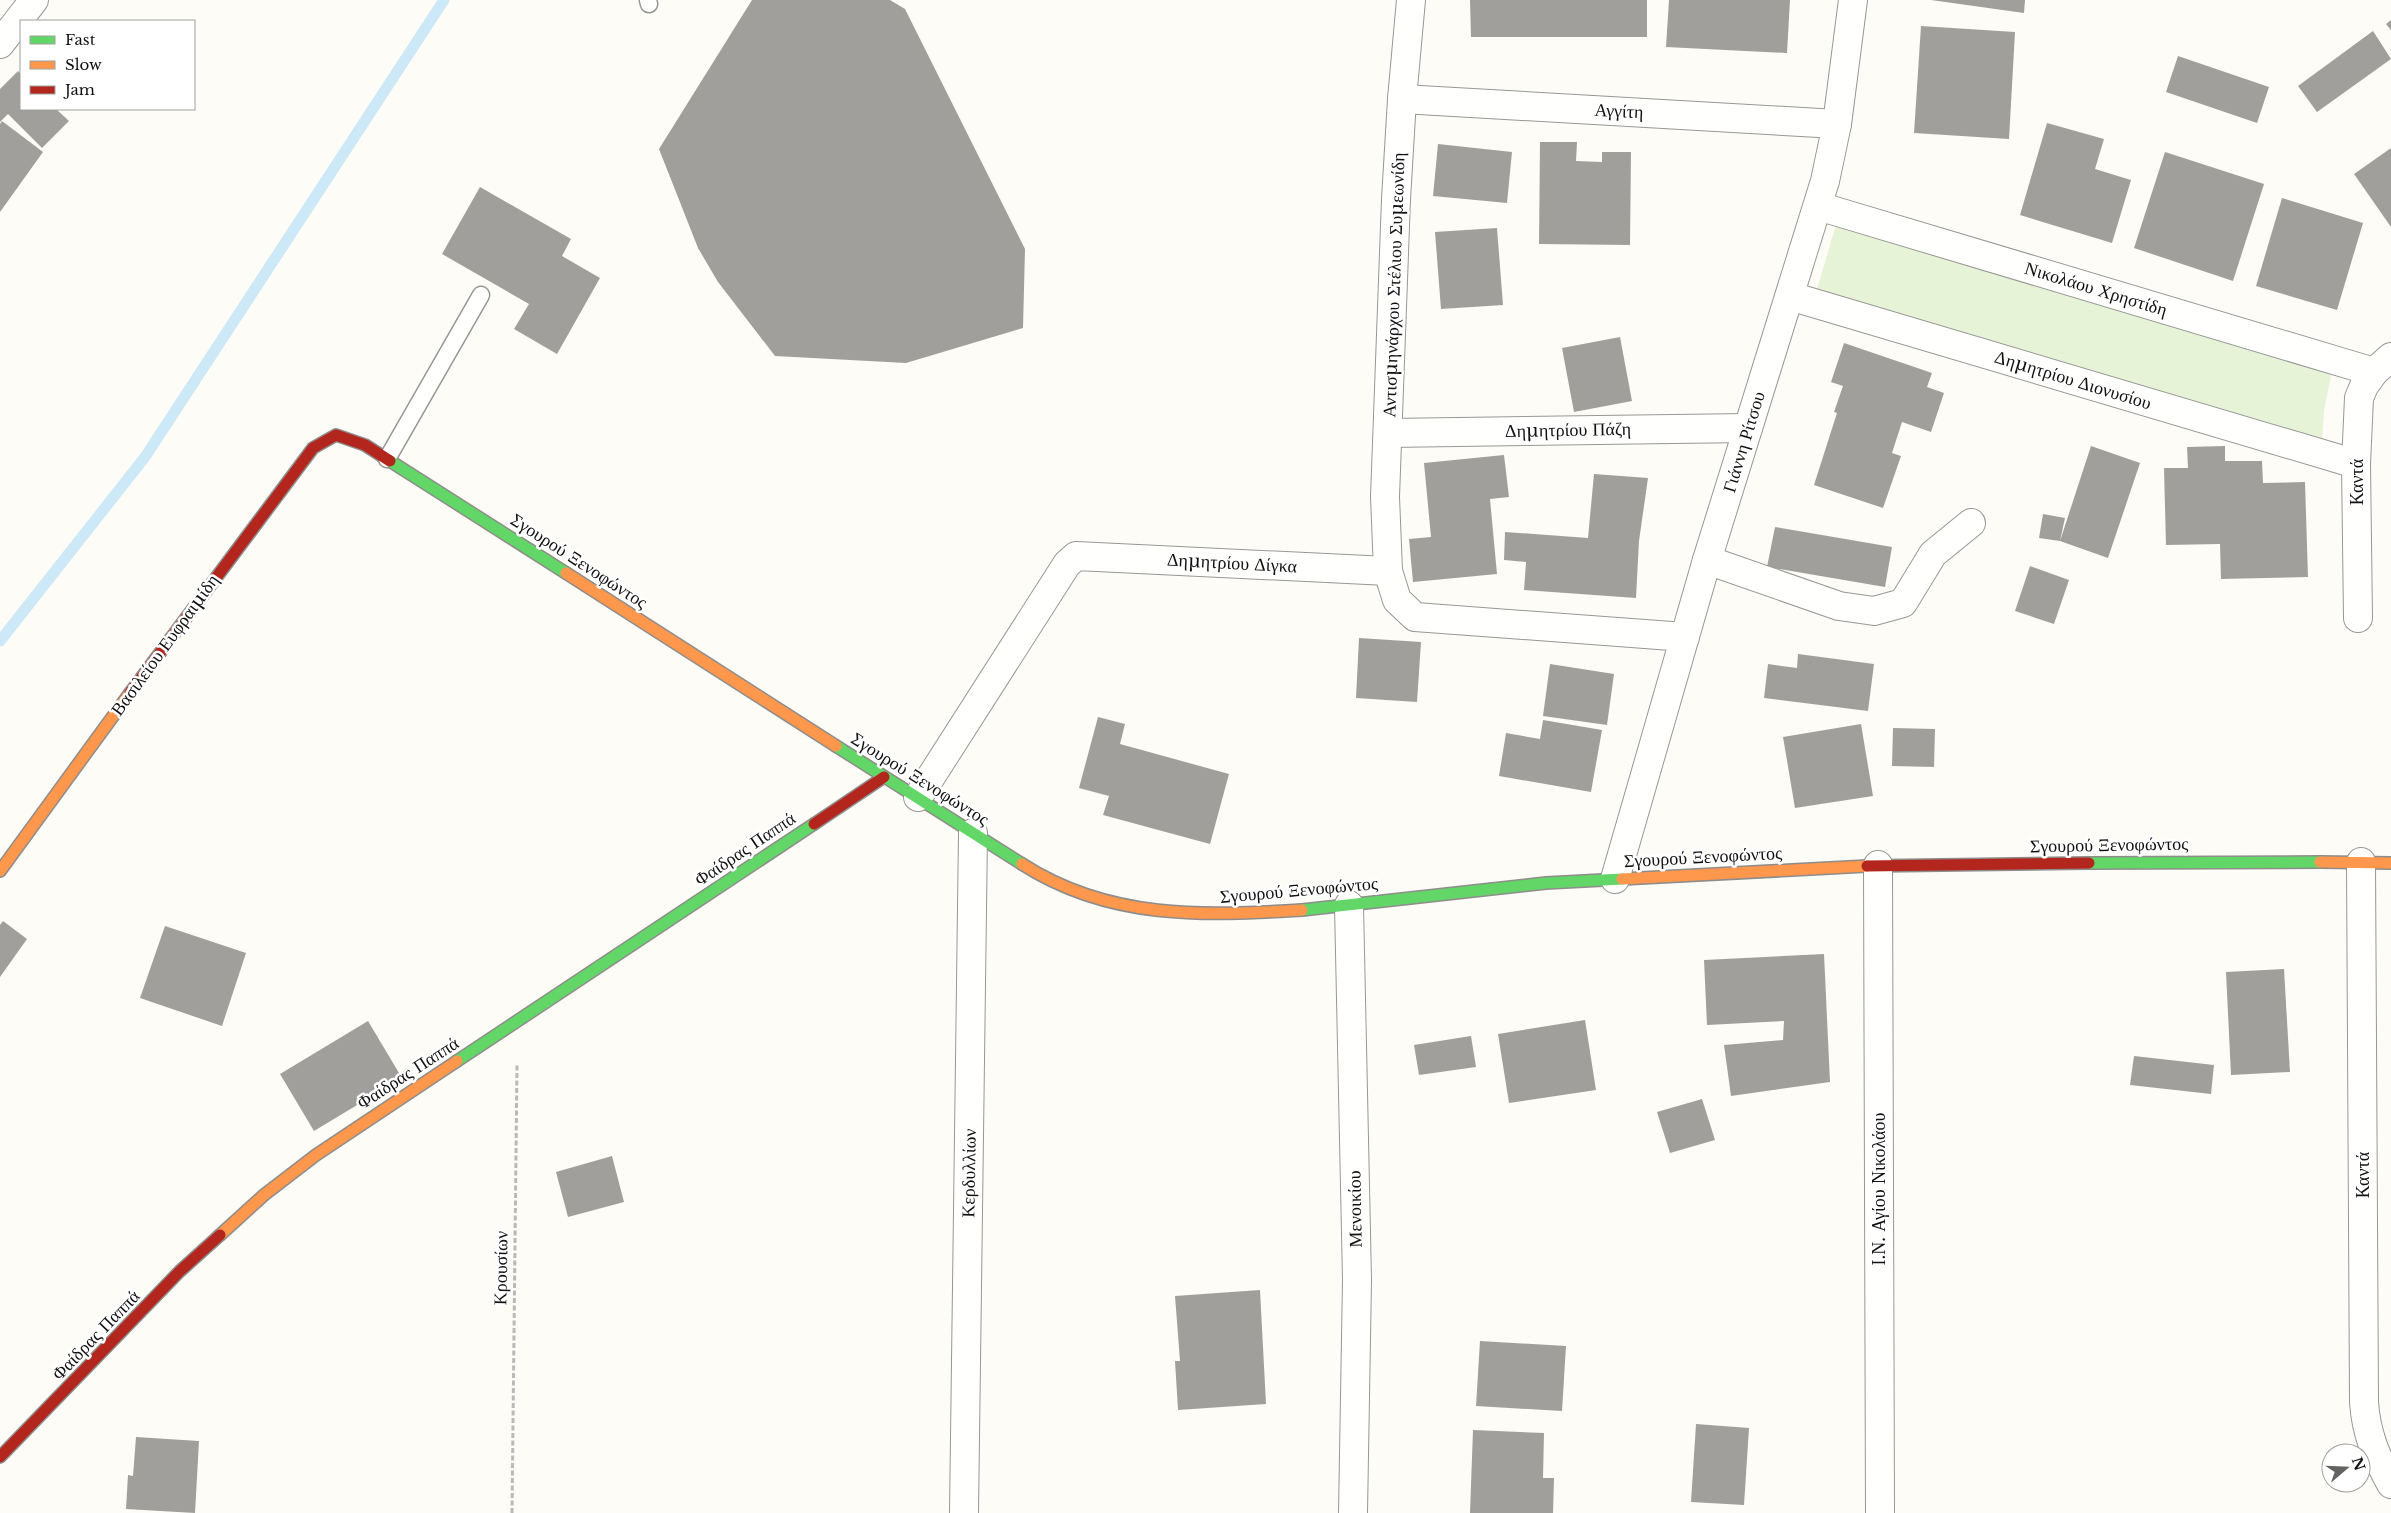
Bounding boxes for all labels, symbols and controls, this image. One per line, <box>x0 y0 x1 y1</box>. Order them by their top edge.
legend <box>20 20 195 110</box>
text: Fast <box>65 30 96 49</box>
text: Slow <box>65 55 102 74</box>
text: Jam <box>63 80 95 99</box>
street label: Αγγίτη <box>1594 99 1644 123</box>
street label: Αντισμηνάρχου Στέλιου Συμεωνίδη <box>1378 152 1410 418</box>
street label: Νικολάου Χρηστίδη <box>2022 257 2170 321</box>
street label: Δημητρίου Διονυσίου <box>1992 346 2154 414</box>
street label: Γιάννη Ρίτσου <box>1718 389 1770 495</box>
street label: Δημητρίου Πάζη <box>1505 418 1631 442</box>
street label: Καντά <box>2346 458 2368 505</box>
street label: Σγουρού Ξενοφώντος <box>507 509 651 613</box>
street label: Δημητρίου Δίγκα <box>1166 549 1298 577</box>
street label: Βασιλείου Ευφραιμίδη <box>106 570 224 720</box>
street label: Σγουρού Ξενοφώντος <box>847 728 993 830</box>
street label: Φαίδρας Παππά <box>690 807 800 891</box>
street label: Σγουρού Ξενοφώντος <box>2030 833 2188 857</box>
street label: Σγουρού Ξενοφώντος <box>1623 842 1783 872</box>
street label: Σγουρού Ξενοφώντος <box>1219 872 1379 908</box>
street label: Φαίδρας Παππά <box>353 1032 463 1114</box>
street label: Ι.Ν. Αγίου Νικολάου <box>1868 1112 1890 1265</box>
street label: Κερδυλλίων <box>957 1128 981 1218</box>
street label: Καντά <box>2352 1151 2374 1198</box>
street label: Μενοικίου <box>1343 1170 1367 1248</box>
street label: Κρουσίων <box>489 1231 513 1305</box>
street label: Φαίδρας Παππά <box>48 1285 145 1385</box>
north arrow <box>2321 1443 2371 1493</box>
text: N <box>2348 1455 2369 1473</box>

